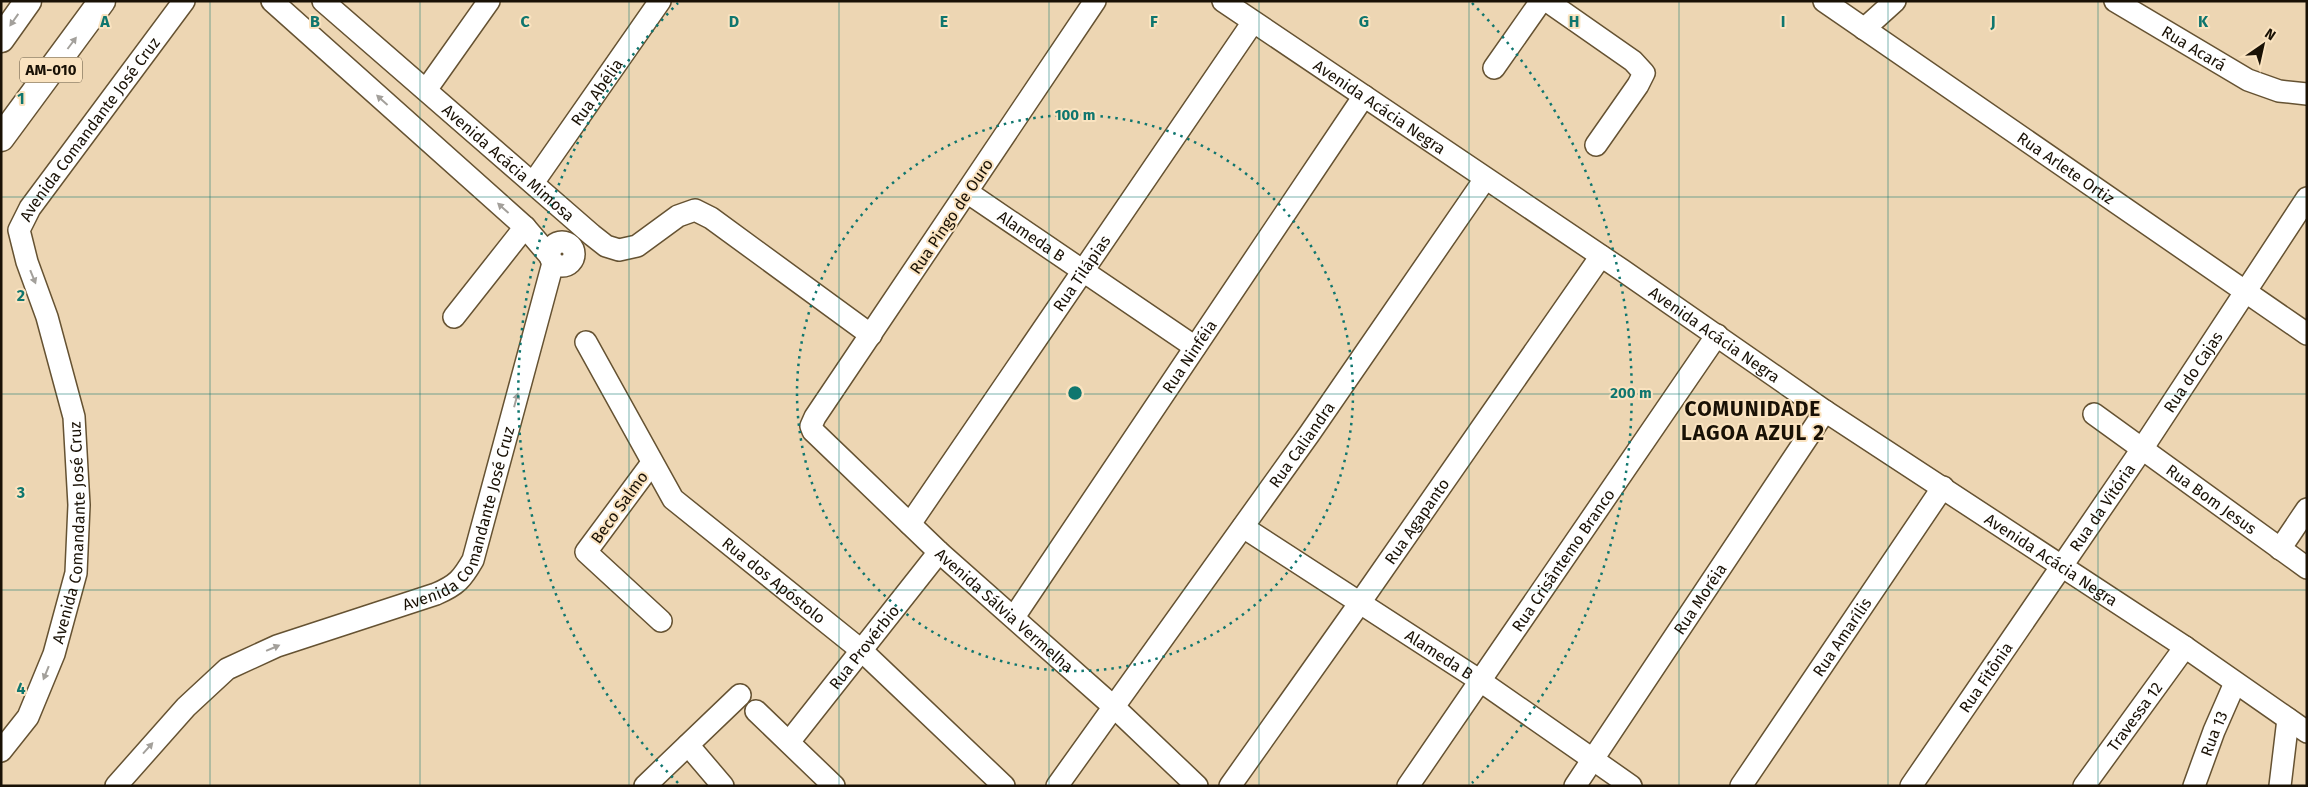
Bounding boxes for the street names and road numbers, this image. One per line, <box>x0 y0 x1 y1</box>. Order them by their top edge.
street label: Rua Acará <box>2158 22 2230 75</box>
street label: Avenida Comandante José Cruz <box>16 34 164 225</box>
street label: Rua Abélia <box>567 55 627 129</box>
street label: Avenida Acácia Negra <box>1310 56 1449 158</box>
road number: AM-010 <box>20 58 82 82</box>
street label: Avenida Acácia Mimosa <box>438 100 578 225</box>
street label: Rua Arlete Ortiz <box>2014 128 2118 208</box>
street label: Rua Pingo de Ouro <box>906 155 997 277</box>
street label: Alameda B <box>994 207 1069 266</box>
street label: Rua Tilápias <box>1049 232 1115 315</box>
street label: Avenida Acácia Negra <box>1645 283 1783 387</box>
street label: Rua Ninféia <box>1158 316 1221 397</box>
street label: Rua do Cajas <box>2160 328 2227 416</box>
street label: Rua Caliandra <box>1265 398 1339 491</box>
street label: Avenida Comandante José Cruz <box>48 421 89 646</box>
street label: Avenida Comandante José Cruz <box>400 425 518 614</box>
street label: Rua da Vitória <box>2066 460 2139 555</box>
street label: Rua Bom Jesus <box>2162 460 2260 538</box>
street label: Beco Salmo <box>587 468 652 547</box>
street label: Rua Agapanto <box>1381 475 1453 568</box>
street label: Rua Crisântemo Branco <box>1508 485 1619 635</box>
street label: Avenida Acácia Negra <box>1981 509 2121 610</box>
street label: Rua dos Apóstolo <box>718 533 829 628</box>
street label: Avenida Sálvia Vermelha <box>931 544 1077 677</box>
street label: Rua Moréia <box>1670 560 1731 638</box>
street label: Rua Amarílis <box>1809 594 1876 680</box>
street label: Rua Provérbio <box>825 601 903 693</box>
street label: Alameda B <box>1402 626 1477 684</box>
street label: Rua Fitônia <box>1955 639 2017 716</box>
street label: Travessa 12 <box>2103 678 2166 755</box>
street label: Rua 13 <box>2197 708 2232 759</box>

